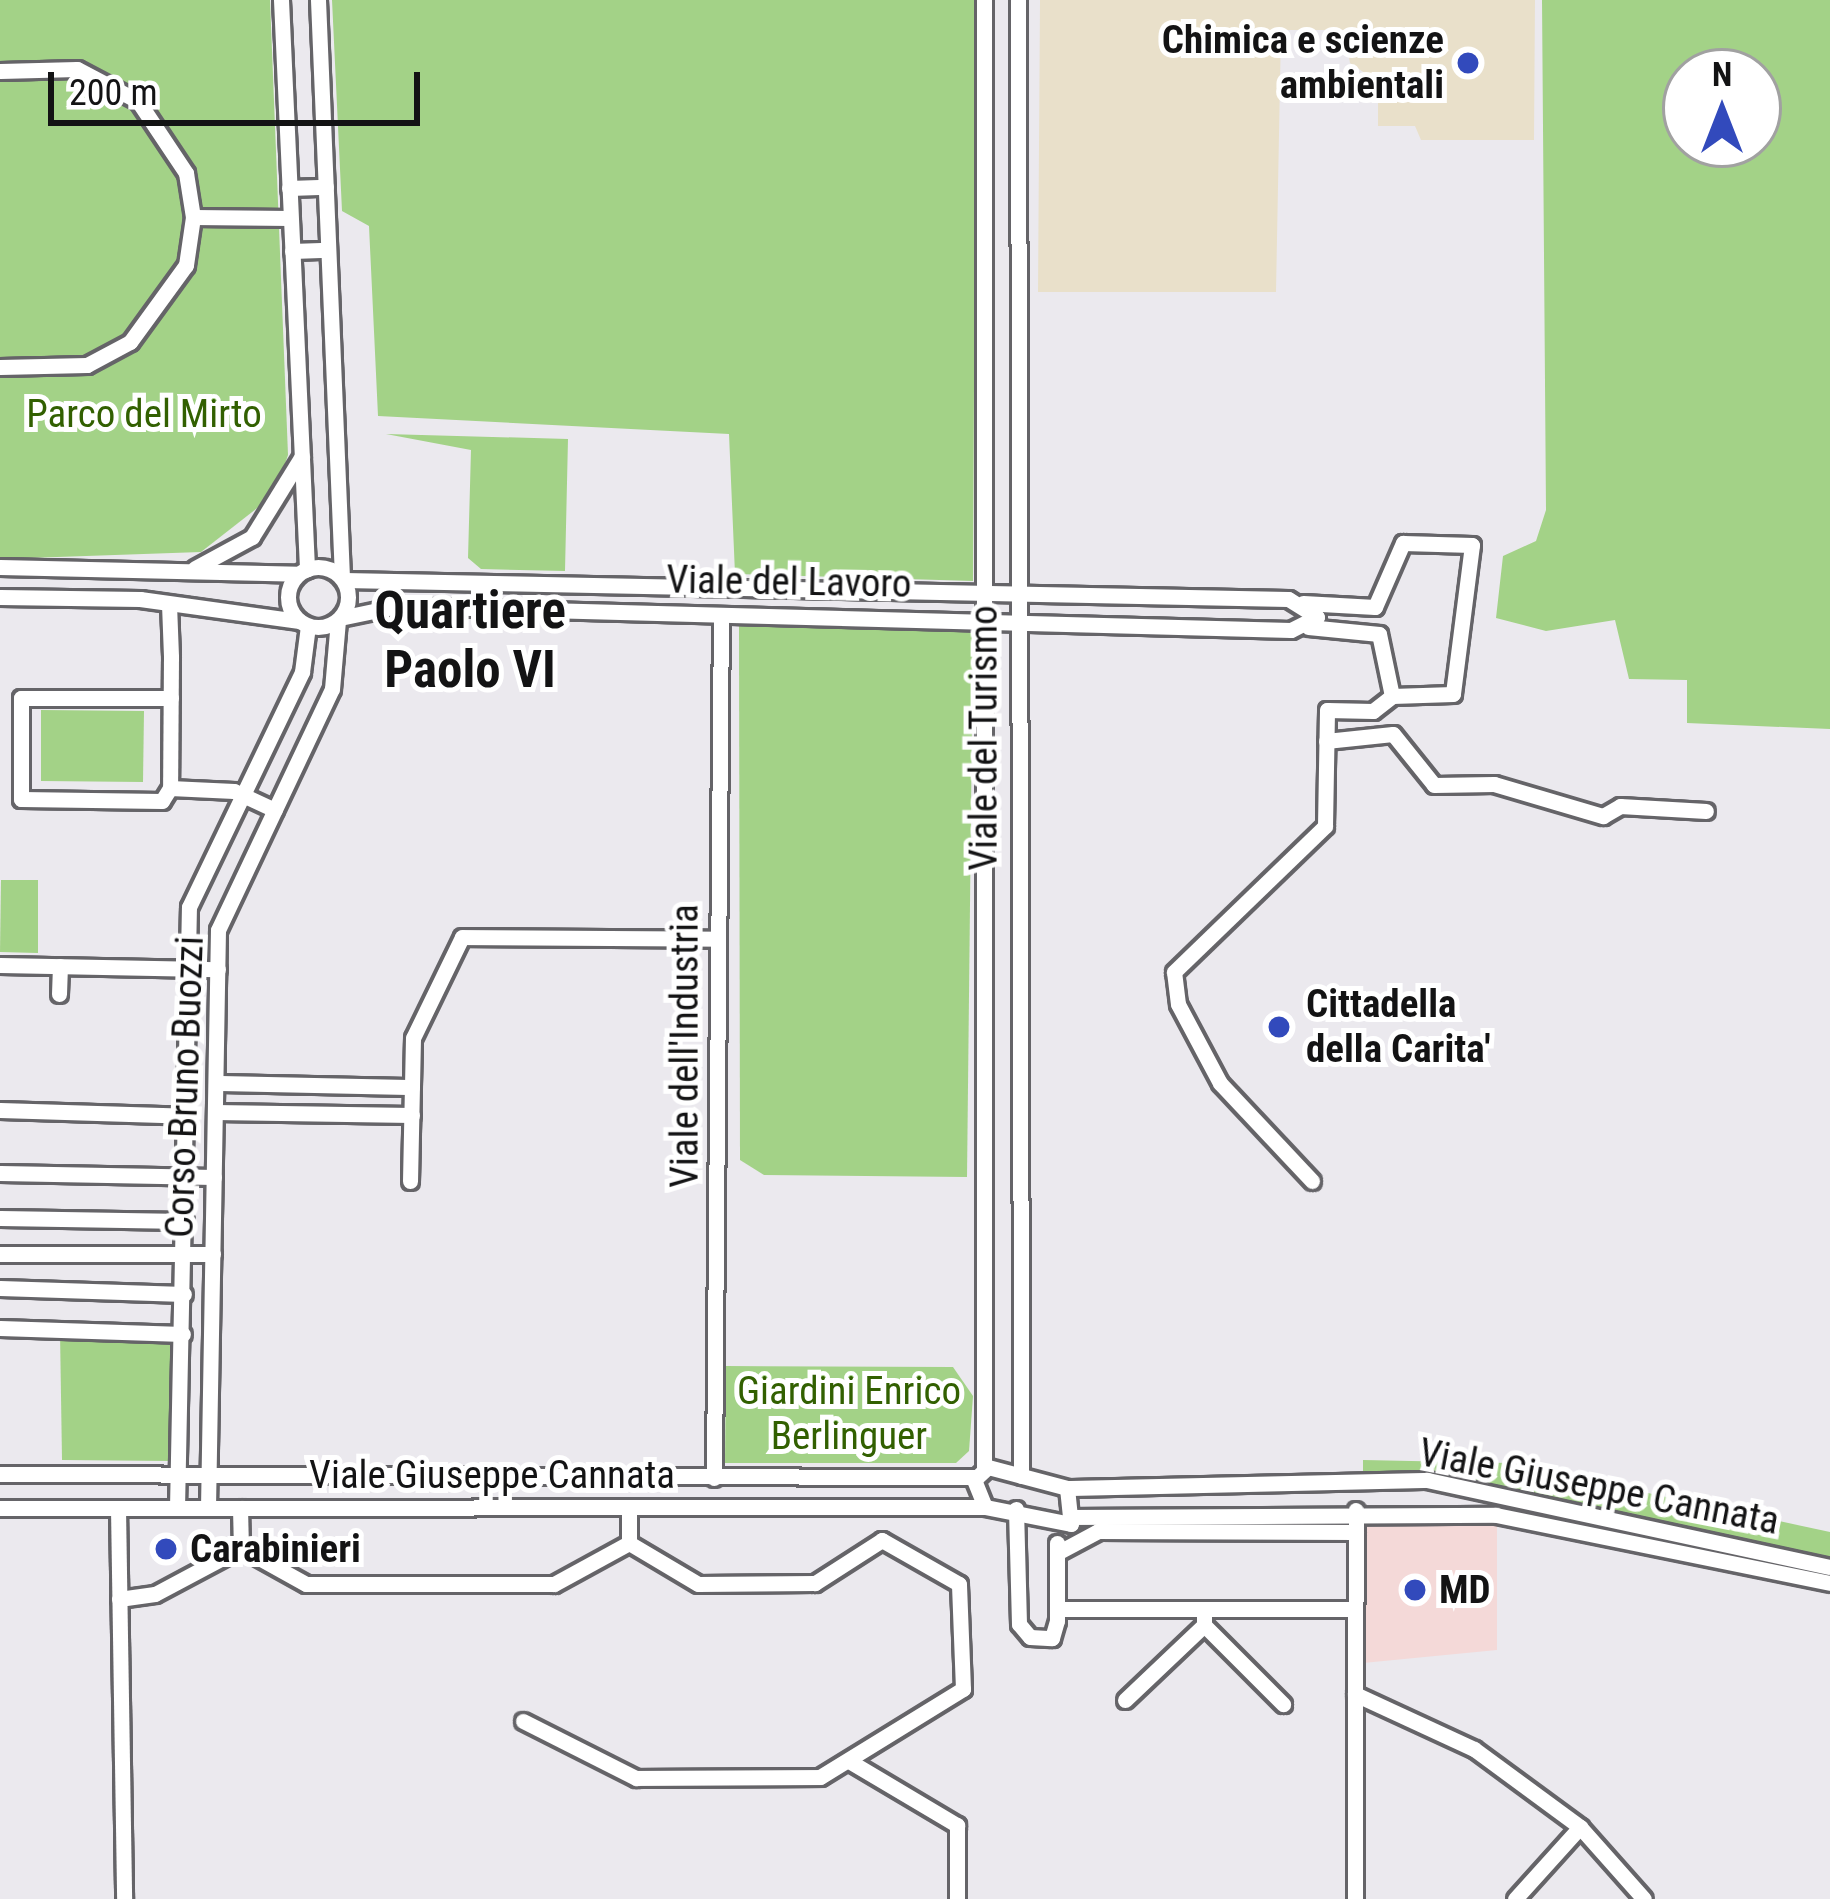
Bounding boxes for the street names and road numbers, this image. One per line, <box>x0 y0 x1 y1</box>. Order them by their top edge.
street label: Viale del Lavoro <box>666 556 912 608</box>
street label: Viale del Turismo <box>961 605 1007 871</box>
street label: Viale dell'Industria <box>662 904 708 1188</box>
street label: Corso Bruno Buozzi <box>156 935 214 1239</box>
street label: Viale Giuseppe Cannata <box>1415 1429 1783 1545</box>
street label: Viale Giuseppe Cannata <box>309 1452 675 1498</box>

